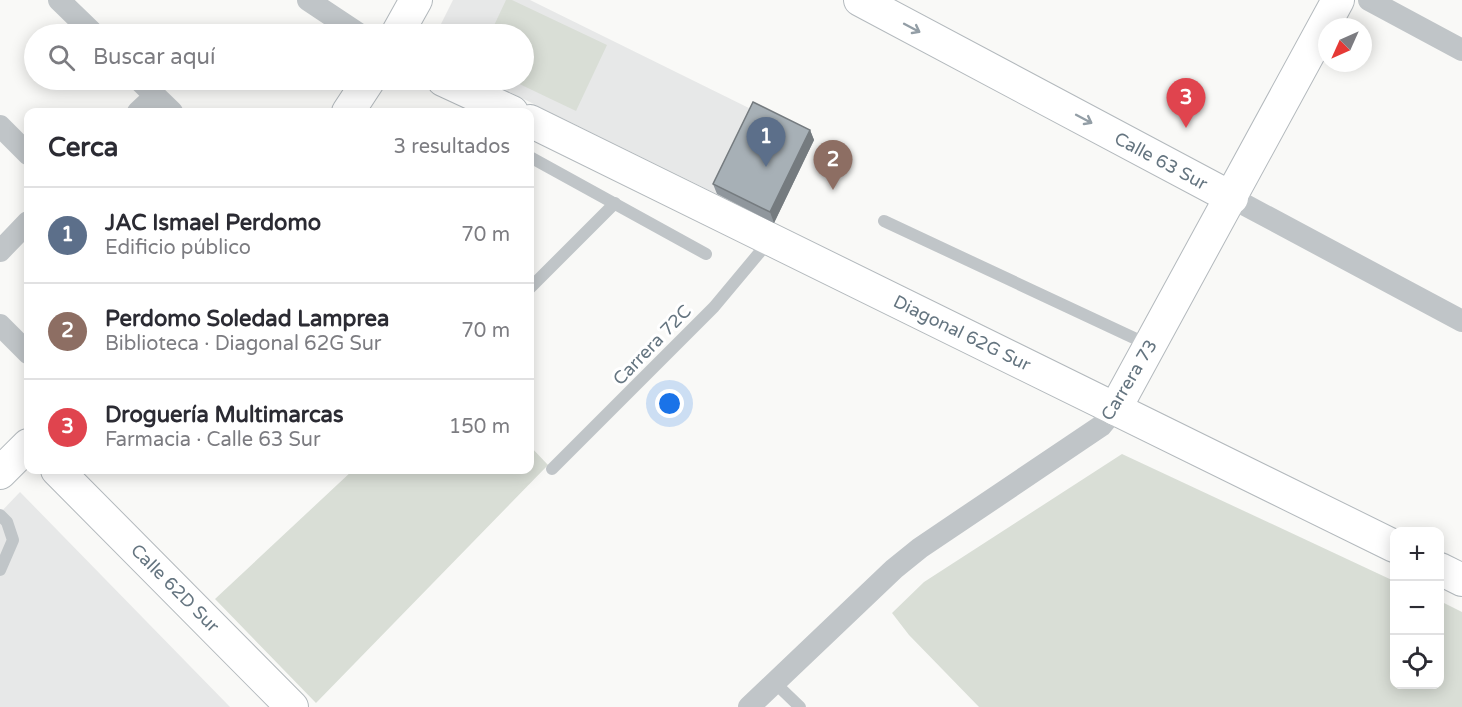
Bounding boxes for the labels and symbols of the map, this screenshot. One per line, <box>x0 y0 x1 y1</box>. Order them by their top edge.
north arrow <box>1318 18 1372 72</box>
one-way arrow <box>903 22 921 34</box>
pin: 3 <box>1166 78 1206 128</box>
one-way arrow <box>1075 113 1092 125</box>
pin: 1 <box>746 118 786 167</box>
street label: Calle 63 Sur <box>1111 127 1212 195</box>
pin: 2 <box>814 140 852 190</box>
street label: Diagonal 62G Sur <box>890 290 1034 376</box>
street label: Carrera 72C <box>608 300 696 390</box>
street label: Carrera 73 <box>1096 335 1162 425</box>
your location <box>655 389 684 418</box>
street label: Calle 62D Sur <box>126 539 224 637</box>

